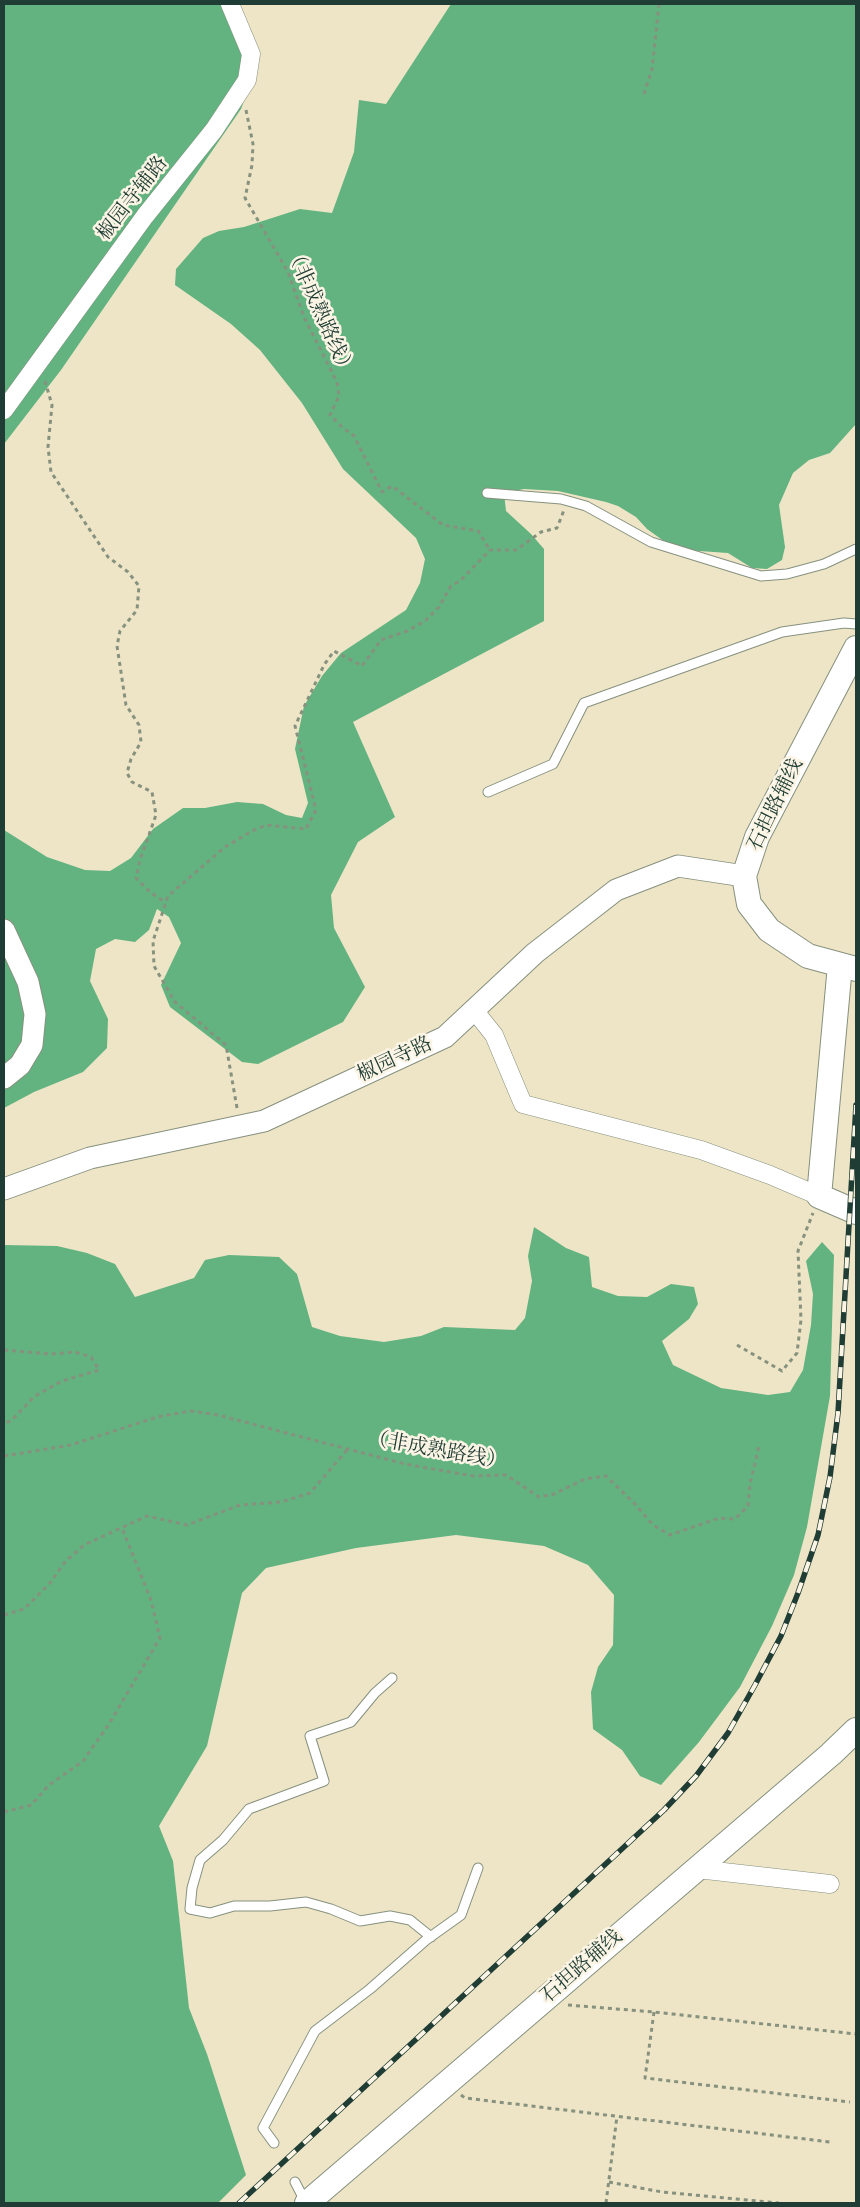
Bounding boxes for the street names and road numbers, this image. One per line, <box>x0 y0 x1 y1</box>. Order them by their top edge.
street label: 椒园寺辅路 <box>93 152 173 246</box>
street label: （非成熟路线） <box>280 243 358 381</box>
street label: 石担路辅线 <box>743 755 809 855</box>
street label: 椒园寺路 <box>354 1032 436 1088</box>
street label: （非成熟路线） <box>366 1427 508 1475</box>
street label: 石担路辅线 <box>536 1925 628 2009</box>

